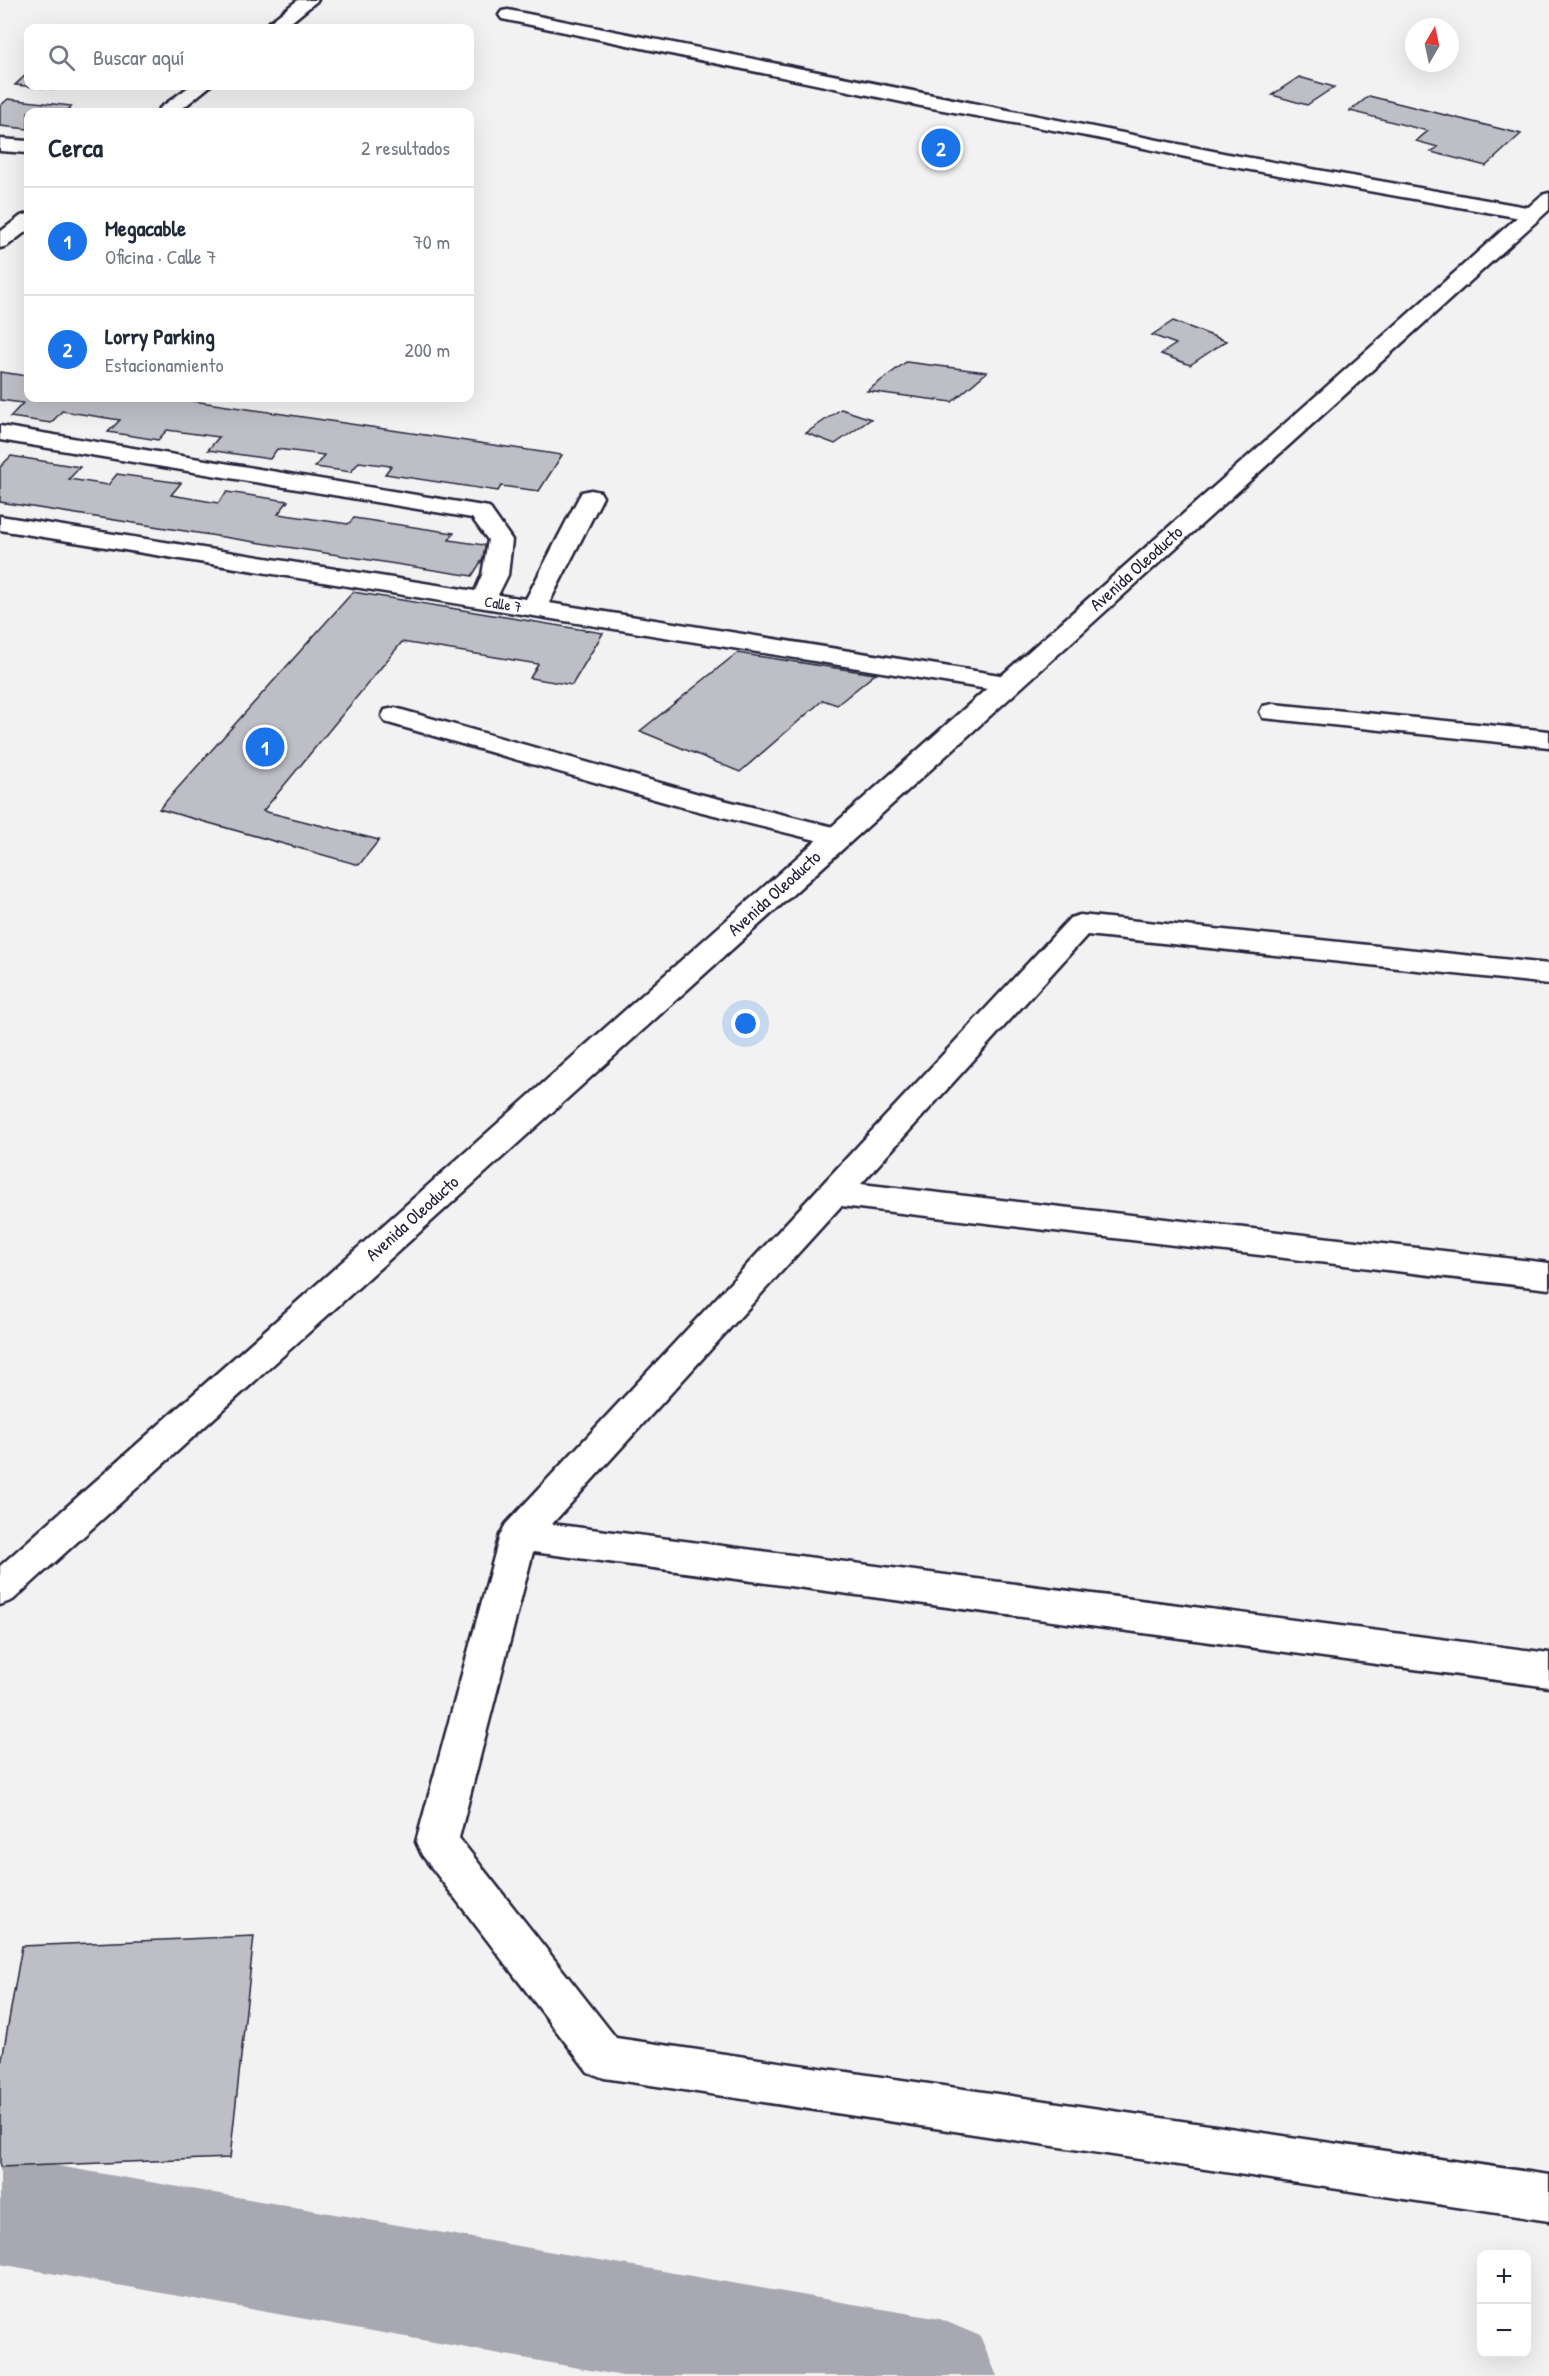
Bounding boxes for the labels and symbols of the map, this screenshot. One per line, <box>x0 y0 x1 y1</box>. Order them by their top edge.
north arrow <box>1405 18 1459 72</box>
pin: 2 <box>922 126 960 170</box>
street label: Avenida Oleoducto <box>1084 519 1188 617</box>
street label: Calle 7 <box>483 591 523 617</box>
pin: 1 <box>246 724 284 770</box>
street label: Avenida Oleoducto <box>722 844 826 942</box>
your location <box>731 1009 760 1038</box>
street label: Avenida Oleoducto <box>360 1169 464 1267</box>

